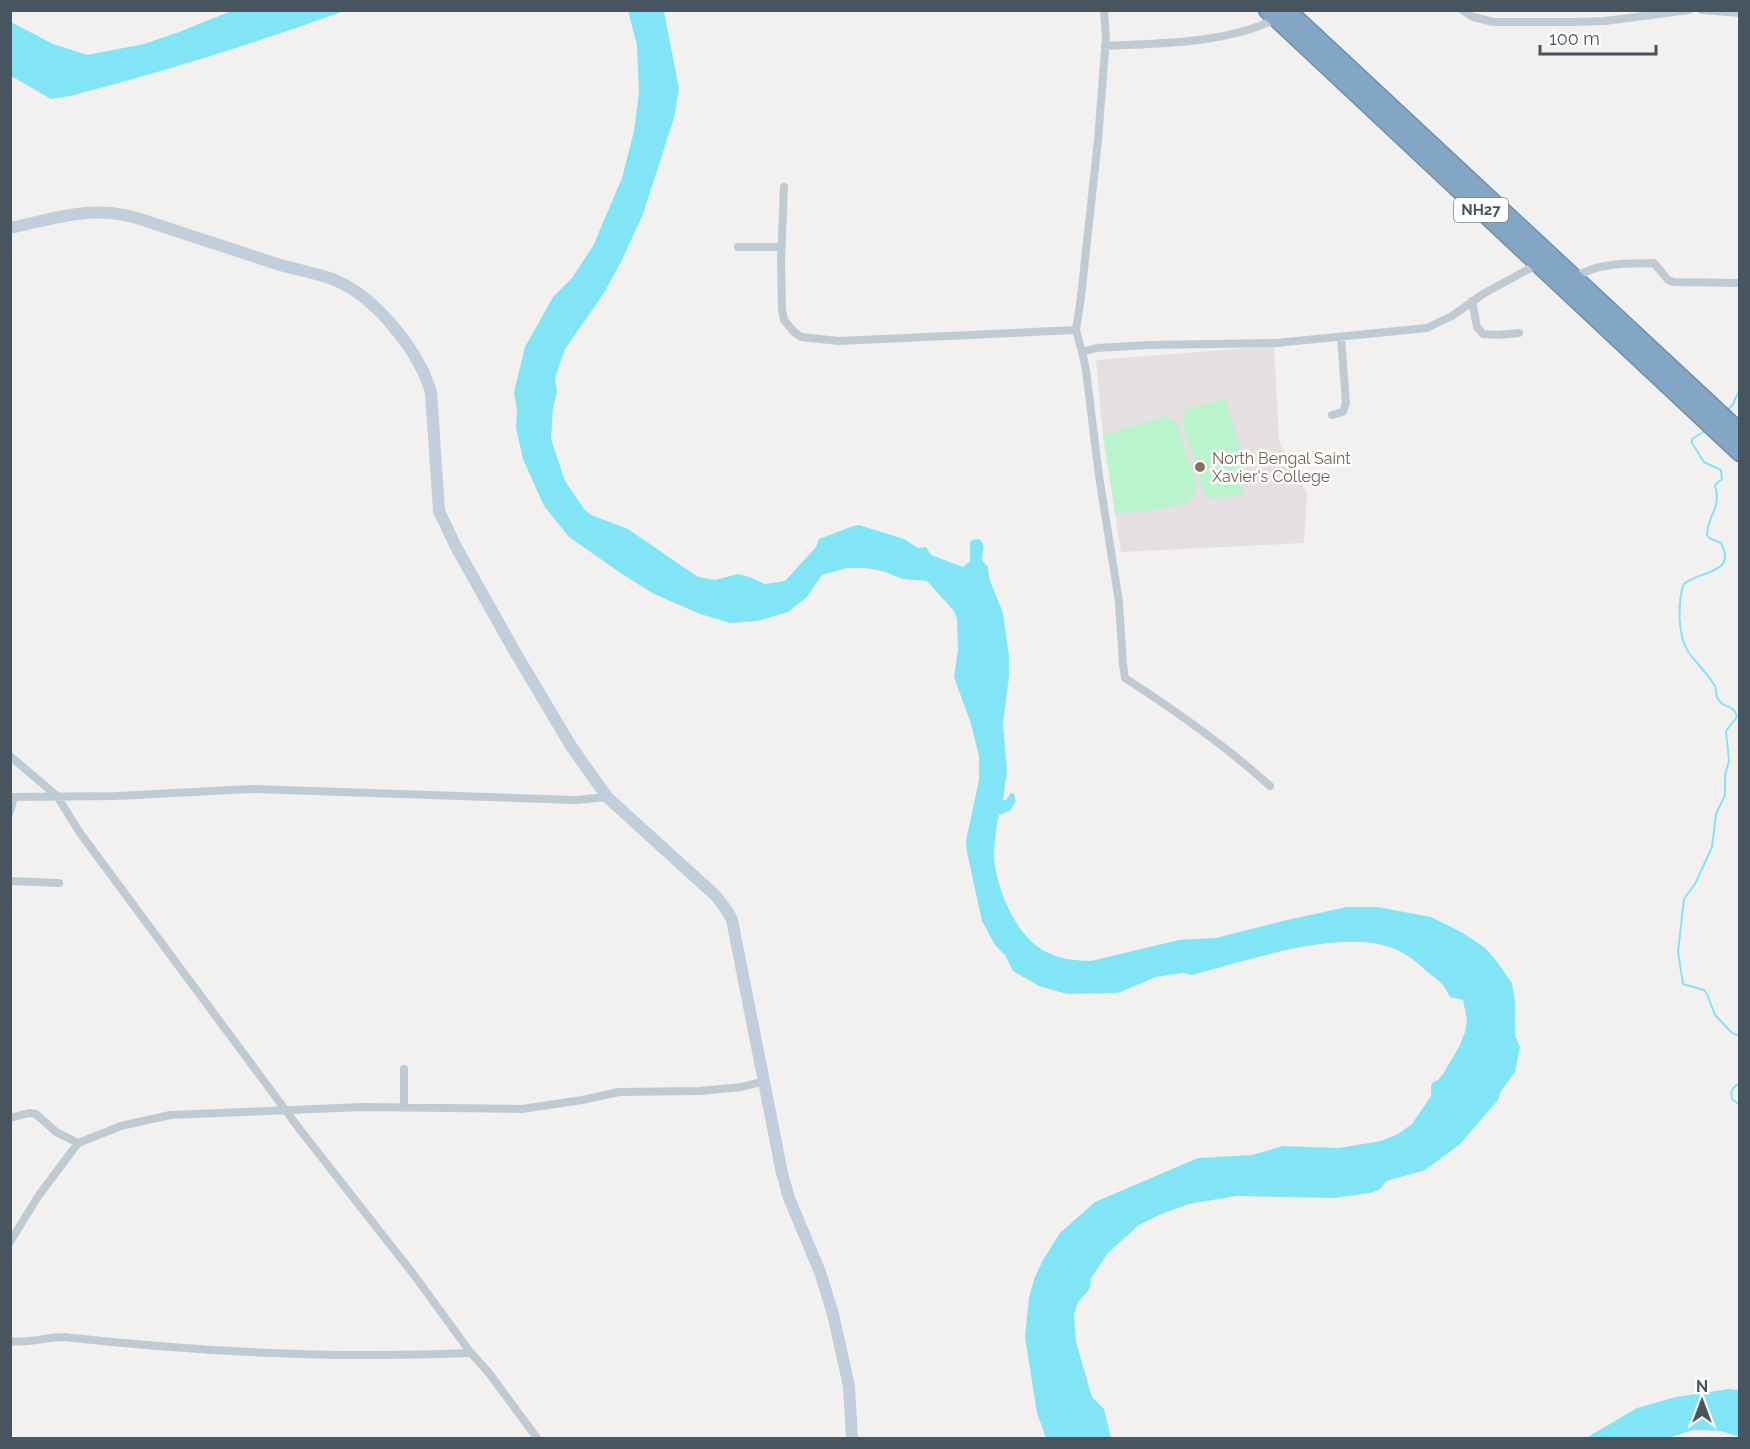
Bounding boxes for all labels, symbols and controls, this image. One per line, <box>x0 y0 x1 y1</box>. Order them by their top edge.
scale bar <box>1540 18 1656 56</box>
text: 100 m <box>1549 28 1600 49</box>
road number: NH27 <box>1454 198 1508 222</box>
place label: North Bengal Saint Xavier's College <box>1212 449 1351 486</box>
marker: North Bengal Saint Xavier's College <box>1193 460 1207 474</box>
north arrow <box>1672 1371 1732 1431</box>
text: N <box>1696 1377 1708 1396</box>

